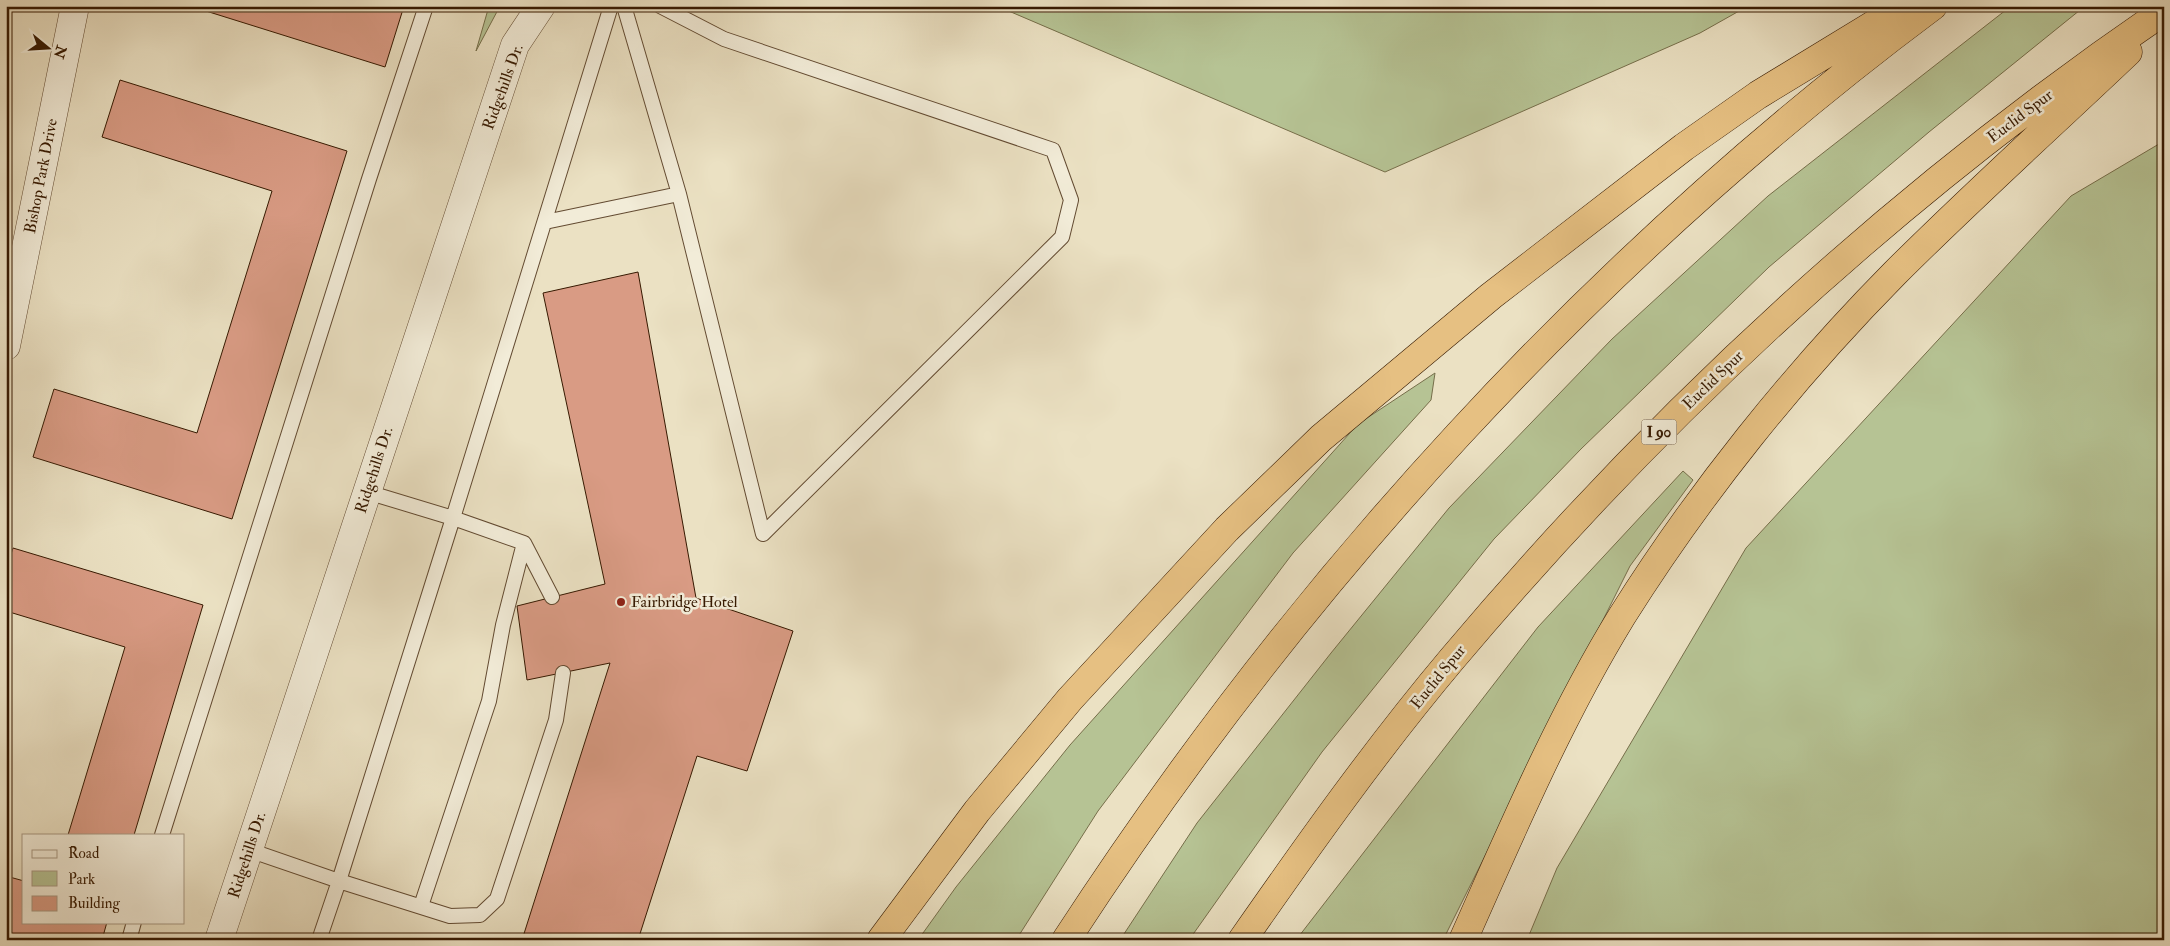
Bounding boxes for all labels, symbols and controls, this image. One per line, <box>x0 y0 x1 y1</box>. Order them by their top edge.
north arrow <box>22 22 72 72</box>
street label: Ridgehills Dr. <box>478 41 528 133</box>
text: N <box>50 42 70 61</box>
street label: Euclid Spur <box>1983 85 2057 148</box>
street label: Bishop Park Drive <box>20 116 63 235</box>
street label: Euclid Spur <box>1678 346 1748 415</box>
road number: I 90 <box>1642 420 1676 444</box>
street label: Ridgehills Dr. <box>351 424 397 516</box>
place label: Fairbridge Hotel <box>631 592 738 612</box>
marker: Fairbridge Hotel <box>615 596 627 608</box>
street label: Euclid Spur <box>1406 641 1471 714</box>
street label: Ridgehills Dr. <box>224 809 270 901</box>
legend <box>22 834 185 924</box>
text: Road <box>68 844 100 863</box>
text: Park <box>68 870 95 889</box>
text: Building <box>68 894 120 913</box>

